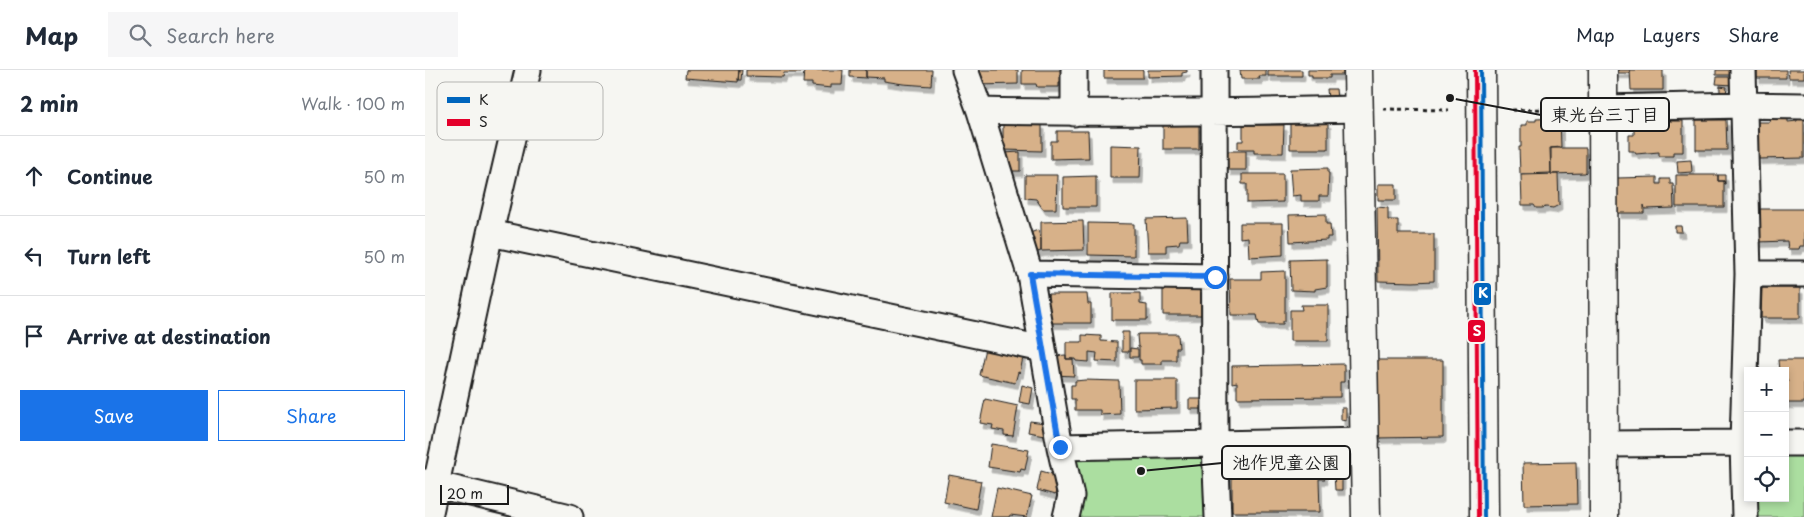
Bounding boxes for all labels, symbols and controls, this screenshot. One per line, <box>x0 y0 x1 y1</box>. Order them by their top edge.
search box <box>108 12 458 57</box>
text: Map <box>25 17 78 53</box>
icon: search <box>126 21 154 49</box>
text: Search here <box>166 21 275 49</box>
text: Map <box>1576 21 1615 48</box>
text: Layers <box>1643 21 1700 48</box>
text: Share <box>1728 21 1779 48</box>
legend <box>437 82 603 140</box>
text: 2 min <box>20 87 79 119</box>
text: K <box>479 89 489 110</box>
text: Walk · 100 m <box>301 91 405 115</box>
callout: 東光台三丁目 <box>1541 98 1669 131</box>
text: 東光台三丁目 <box>1551 100 1659 127</box>
text: S <box>479 111 488 132</box>
icon: ahead <box>20 162 48 190</box>
text: Continue <box>67 162 153 190</box>
text: 50 m <box>364 164 405 188</box>
icon: left <box>20 242 48 270</box>
text: Turn left <box>67 242 151 270</box>
text: 50 m <box>364 244 405 268</box>
route start <box>1204 266 1227 289</box>
line badge: K <box>1473 282 1492 306</box>
text: K <box>1478 282 1488 303</box>
line badge: S <box>1467 319 1486 343</box>
text: S <box>1473 320 1482 341</box>
icon: arrive <box>20 322 48 350</box>
text: Arrive at destination <box>67 322 271 350</box>
map controls <box>1744 367 1789 502</box>
button: + <box>1744 367 1789 412</box>
button: Save <box>20 390 208 441</box>
button: Share <box>218 390 405 441</box>
button: − <box>1744 412 1789 457</box>
route end <box>1049 436 1072 459</box>
callout: 池作児童公園 <box>1222 446 1350 479</box>
text: 池作児童公園 <box>1232 448 1340 475</box>
button: locate <box>1744 457 1789 502</box>
scale bar <box>440 482 509 505</box>
text: 20 m <box>447 483 483 504</box>

